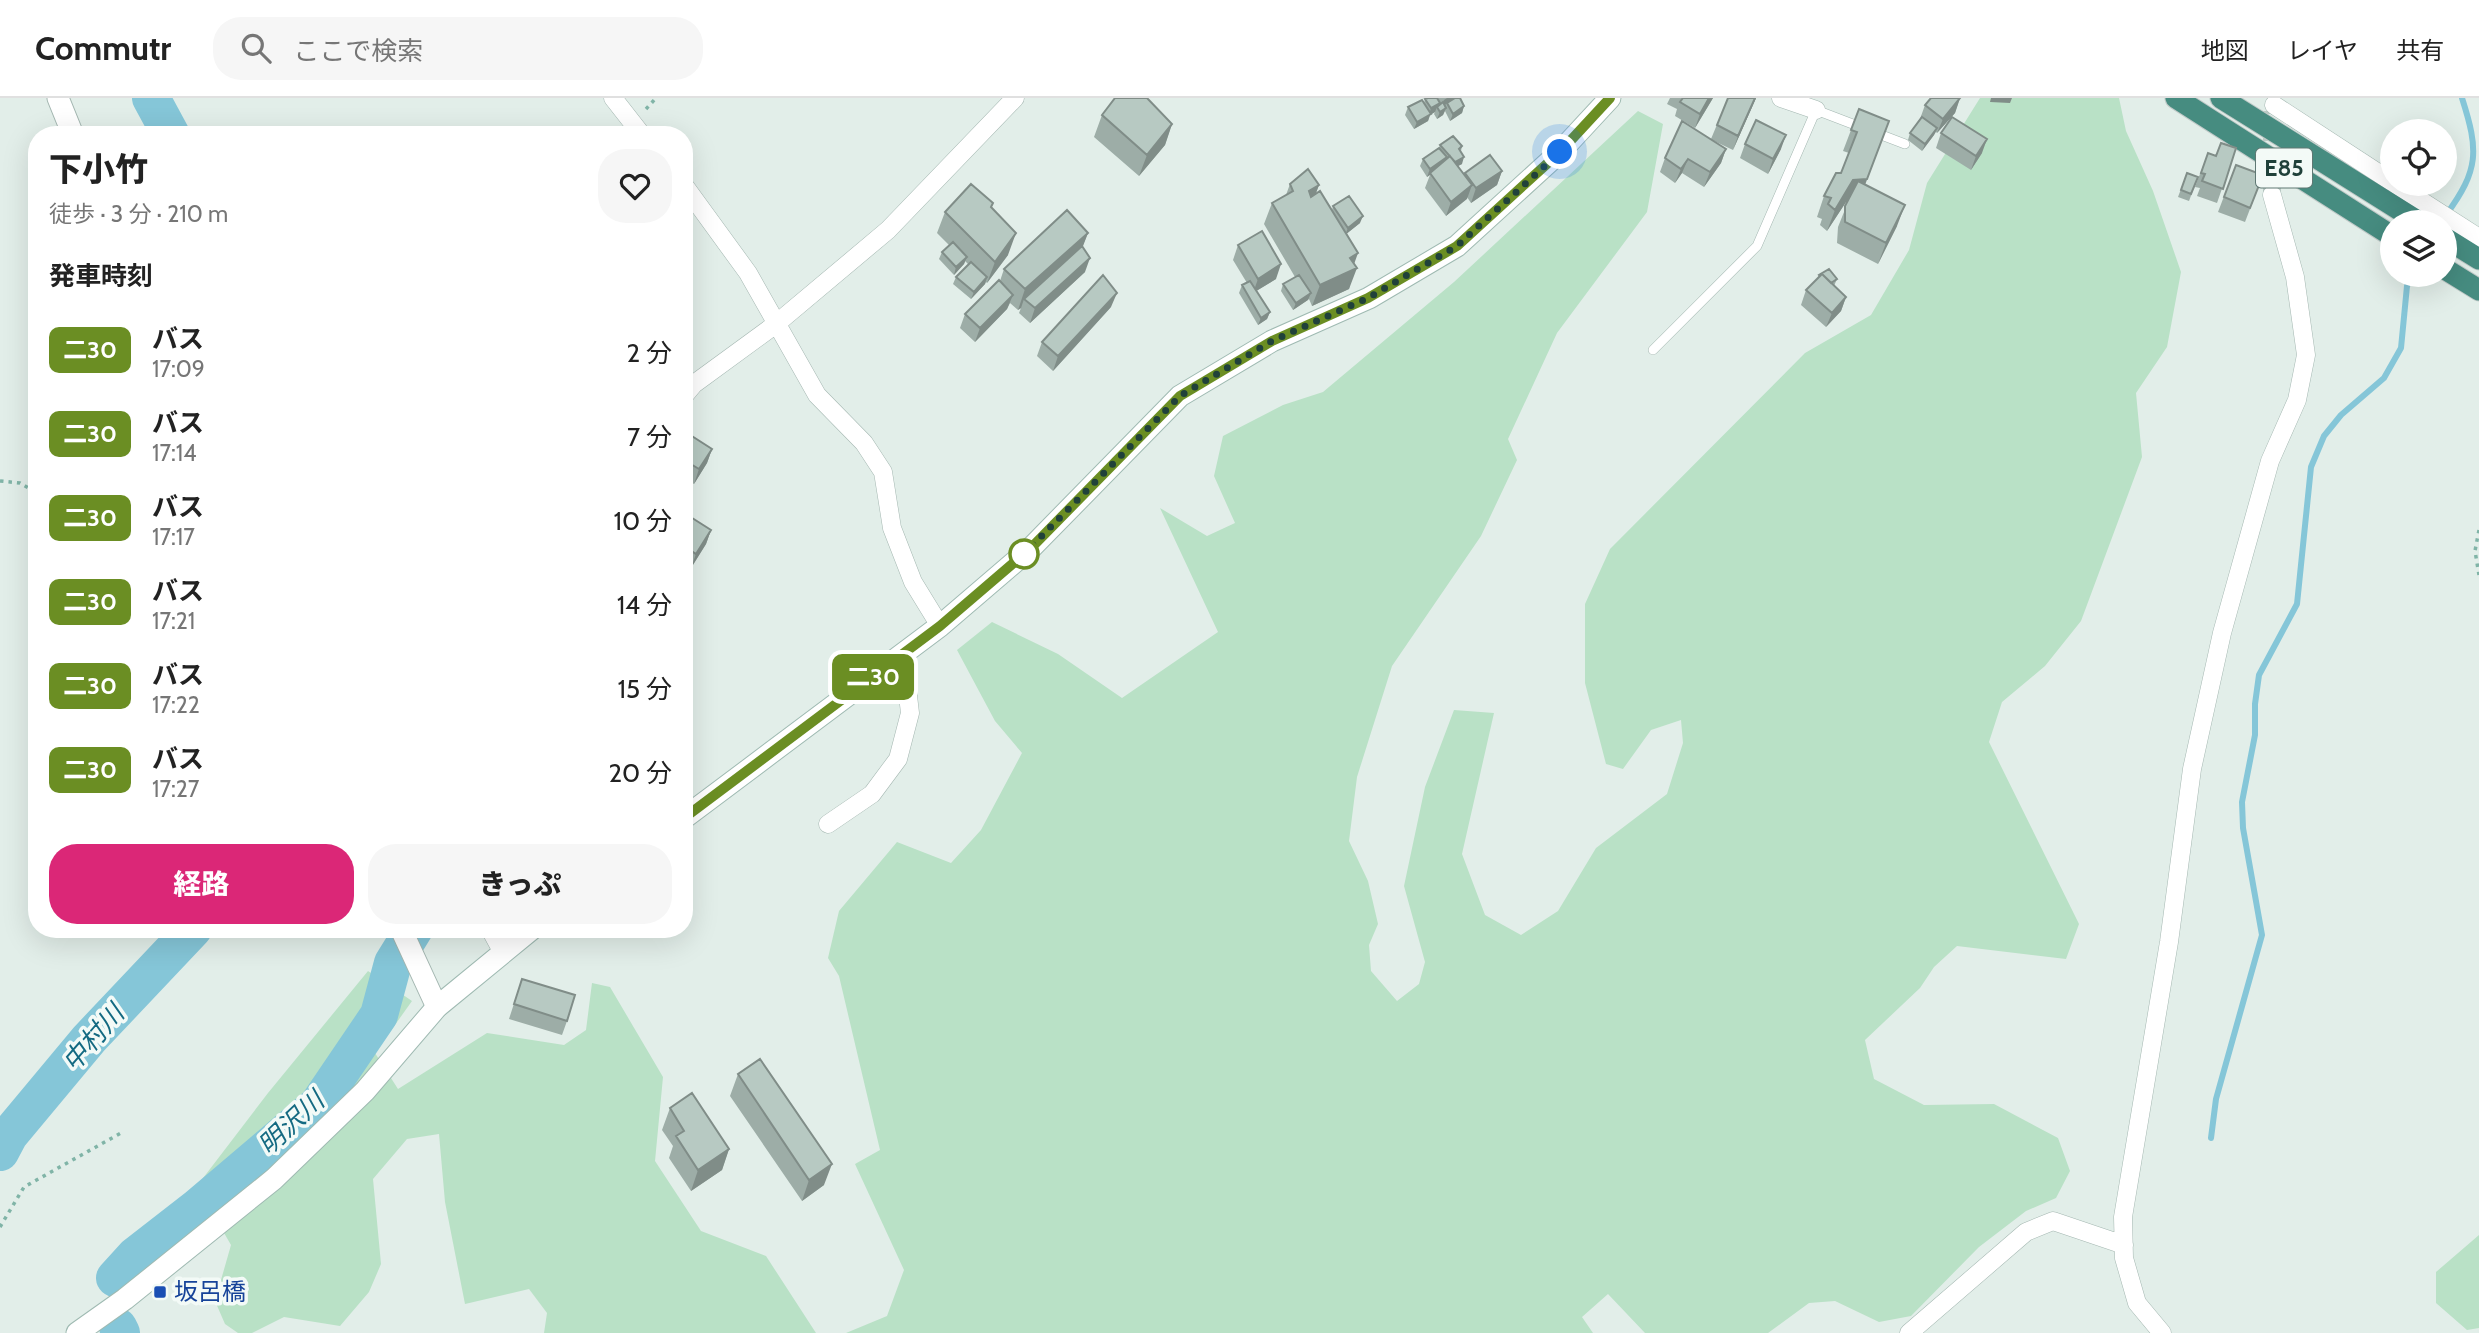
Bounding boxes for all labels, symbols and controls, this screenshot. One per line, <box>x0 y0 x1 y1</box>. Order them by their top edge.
search box <box>213 17 703 80</box>
text: Commutr <box>35 28 171 68</box>
icon: search <box>237 29 275 67</box>
text: ここで検索 <box>293 35 423 67</box>
text: 地図 <box>2201 36 2249 65</box>
text: レイヤ <box>2287 36 2358 65</box>
text: 共有 <box>2396 36 2444 65</box>
map controls <box>2380 119 2457 287</box>
button: locate <box>2380 119 2457 196</box>
your location <box>1542 134 1577 169</box>
road number: E85 <box>2256 148 2312 188</box>
text: 下小竹 <box>49 149 148 189</box>
button: heart <box>598 149 672 223</box>
text: 徒歩 · 3 分 · 210 m <box>49 200 228 228</box>
button: layers <box>2380 210 2457 287</box>
text: 発車時刻 <box>49 260 153 292</box>
text: バス <box>152 323 204 355</box>
text: 二30 <box>63 335 117 364</box>
text: 2 分 <box>627 337 672 369</box>
text: 17:09 <box>152 355 205 383</box>
text: バス <box>152 407 204 439</box>
text: 二30 <box>63 419 117 448</box>
text: 7 分 <box>627 421 672 453</box>
text: 17:14 <box>152 439 197 467</box>
text: バス <box>152 491 204 523</box>
text: 二30 <box>63 503 117 532</box>
text: 10 分 <box>614 505 672 537</box>
text: 17:17 <box>152 523 195 551</box>
unlabelled marker <box>1009 539 1039 569</box>
text: バス <box>152 575 204 607</box>
text: 二30 <box>63 587 117 616</box>
text: 14 分 <box>617 589 672 621</box>
text: 17:21 <box>152 607 195 635</box>
line badge: 二30 <box>833 654 913 700</box>
text: バス <box>152 659 204 691</box>
text: 二30 <box>846 662 900 691</box>
text: 二30 <box>63 671 117 700</box>
text: 15 分 <box>618 673 672 705</box>
text: 17:22 <box>152 691 200 719</box>
text: バス <box>152 743 204 775</box>
text: 二30 <box>63 755 117 784</box>
text: 20 分 <box>608 757 672 789</box>
text: 17:27 <box>152 775 199 803</box>
button: 経路 <box>49 844 354 924</box>
button: きっぷ <box>368 844 672 924</box>
water label: 中村川 <box>55 996 133 1078</box>
water label: 明沢川 <box>252 1083 333 1161</box>
place label: 坂呂橋 <box>174 1277 246 1306</box>
marker: 坂呂橋 <box>152 1284 168 1300</box>

